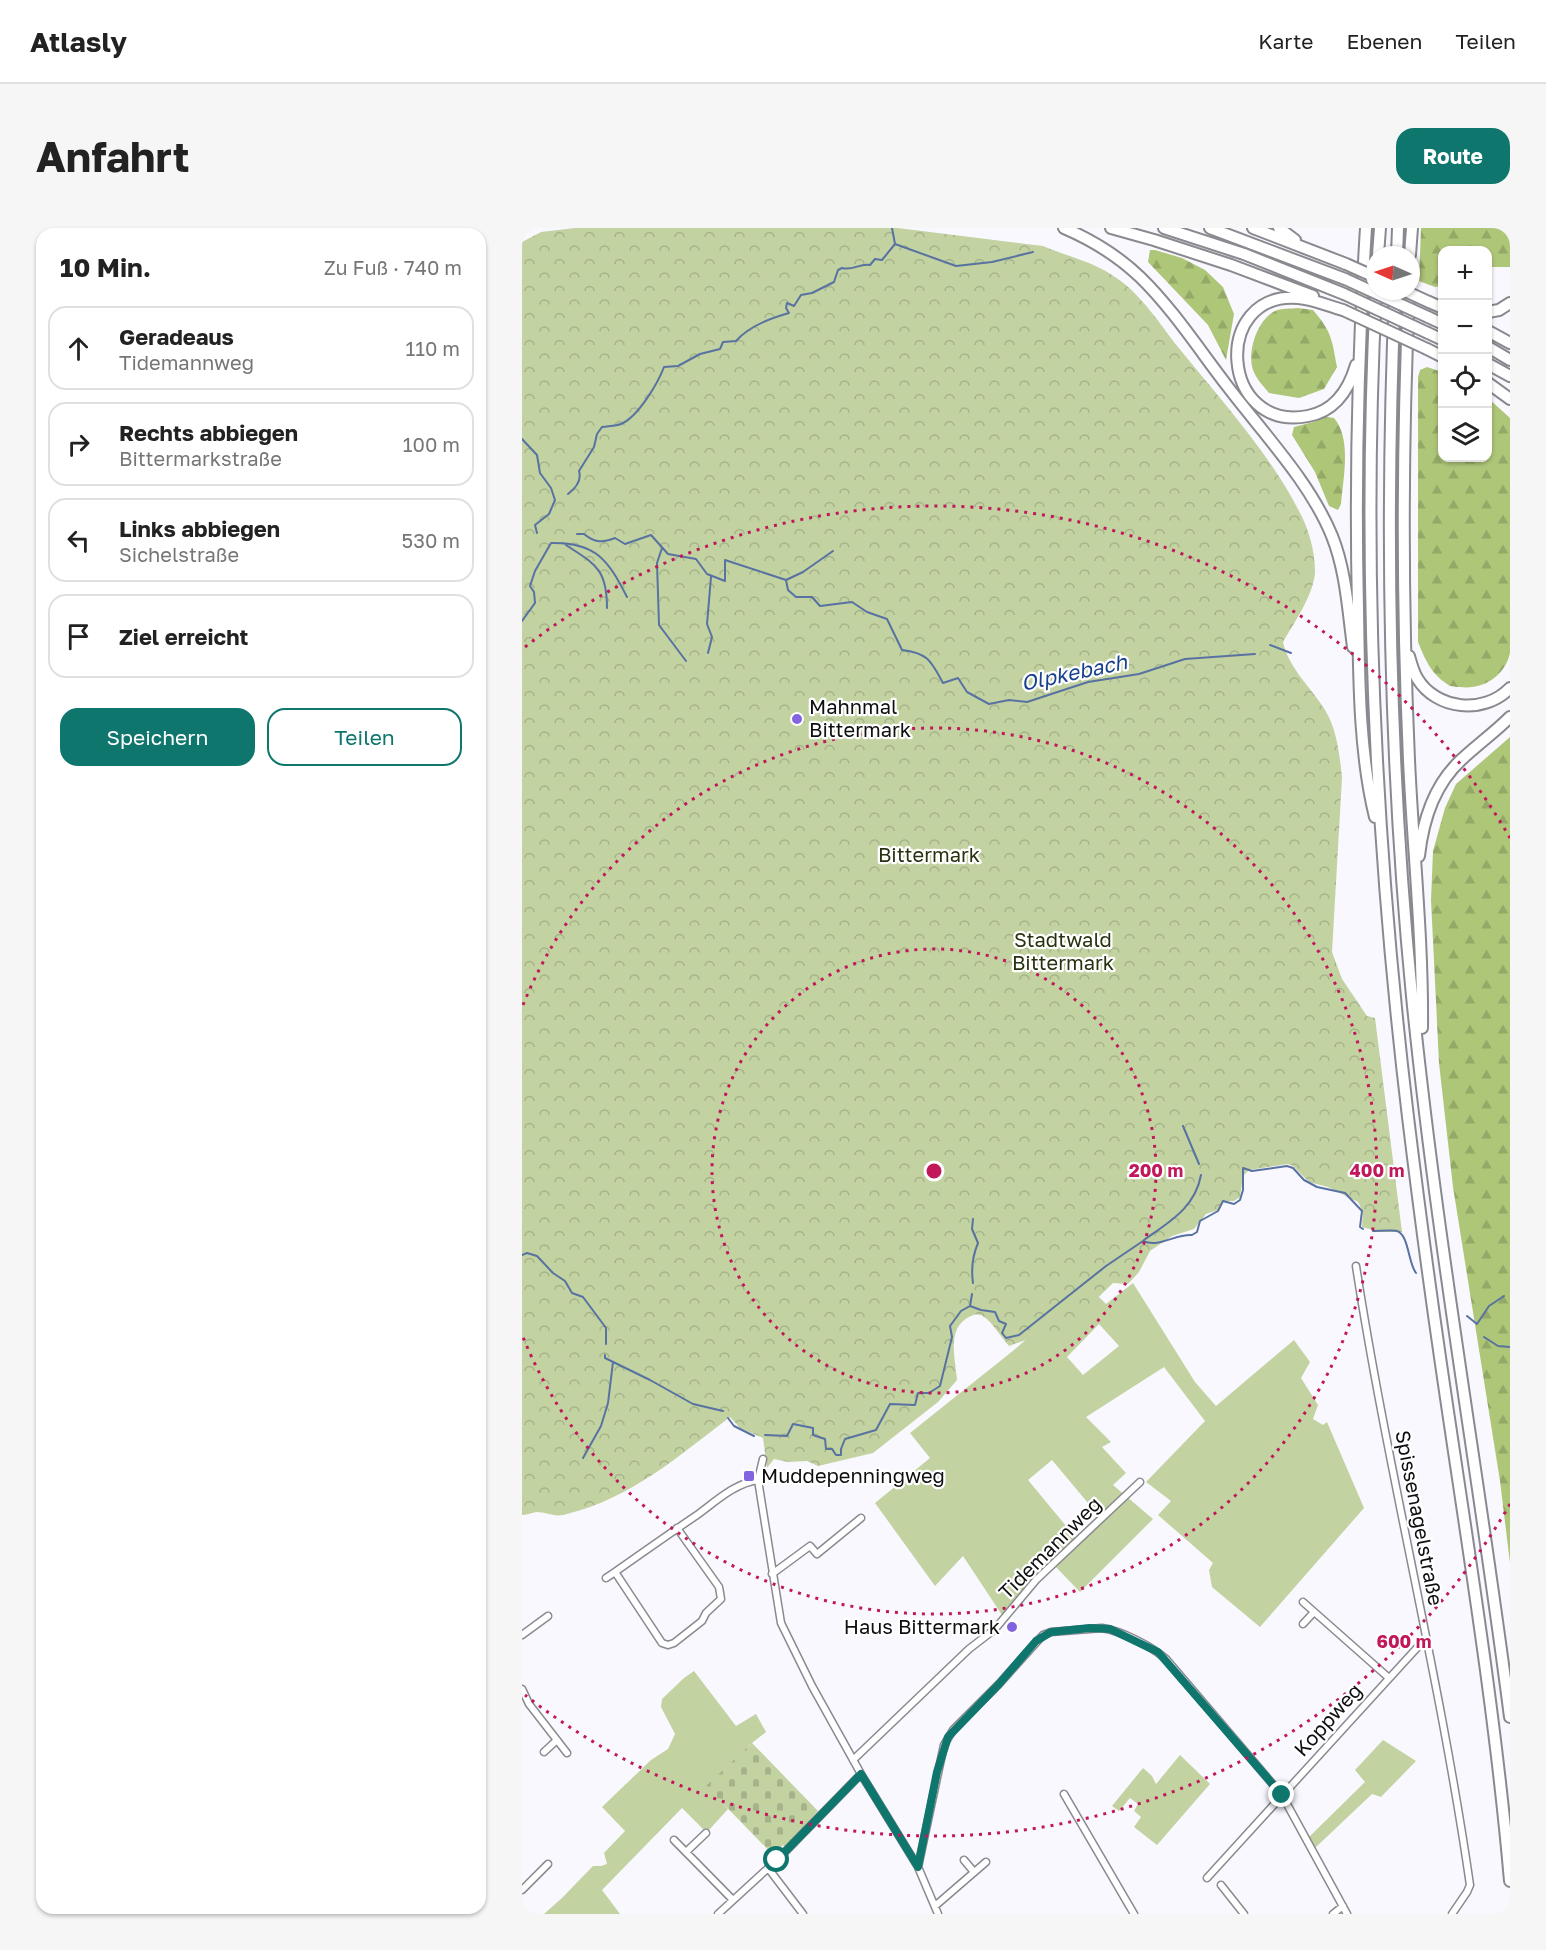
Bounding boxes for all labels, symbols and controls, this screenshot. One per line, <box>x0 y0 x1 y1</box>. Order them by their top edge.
text: Atlasly <box>30 25 127 58</box>
text: Karte <box>1258 28 1314 54</box>
text: Ebenen <box>1347 28 1422 54</box>
text: Teilen <box>1455 28 1516 54</box>
button: Route <box>1396 128 1510 184</box>
text: Anfahrt <box>36 131 190 181</box>
north arrow <box>1366 246 1420 300</box>
map controls <box>1438 246 1492 462</box>
button: + <box>1438 246 1492 300</box>
text: 10 Min. <box>60 252 151 283</box>
text: Zu Fuß · 740 m <box>324 255 462 279</box>
button: − <box>1438 300 1492 354</box>
text: Geradeaus <box>119 323 234 350</box>
icon: ahead <box>62 332 95 365</box>
text: 110 m <box>406 336 460 360</box>
text: Tidemannweg <box>119 350 254 374</box>
button: locate <box>1438 354 1492 408</box>
button: layers <box>1438 408 1492 462</box>
text: Rechts abbiegen <box>119 419 298 446</box>
icon: right <box>62 428 95 461</box>
text: 100 m <box>403 432 460 456</box>
text: Bittermarkstraße <box>119 446 282 470</box>
text: Links abbiegen <box>119 515 280 542</box>
icon: left <box>62 524 95 557</box>
text: 530 m <box>402 528 460 552</box>
text: Sichelstraße <box>119 542 239 566</box>
icon: arrive <box>62 620 95 653</box>
text: Ziel erreicht <box>119 623 248 650</box>
water label: Olpkebach <box>1018 648 1130 696</box>
place label: Mahnmal Bittermark <box>809 694 911 741</box>
button: Speichern <box>60 708 255 766</box>
button: Teilen <box>267 708 462 766</box>
marker: Mahnmal Bittermark <box>790 712 804 726</box>
park label: Bittermark <box>878 842 980 866</box>
park label: Stadtwald Bittermark <box>1012 927 1114 974</box>
text: 200 m <box>1129 1159 1183 1181</box>
text: 400 m <box>1350 1159 1404 1181</box>
centre of rings <box>924 1161 944 1181</box>
street label: Spissenagelstraße <box>1391 1428 1449 1607</box>
place label: Muddepenningweg <box>761 1463 945 1487</box>
marker: Muddepenningweg <box>742 1469 756 1483</box>
street label: Tidemannweg <box>993 1491 1105 1603</box>
place label: Haus Bittermark <box>844 1614 1000 1638</box>
marker: Haus Bittermark <box>1005 1620 1019 1634</box>
text: 600 m <box>1376 1630 1432 1652</box>
street label: Koppweg <box>1288 1678 1366 1761</box>
route end <box>1268 1781 1294 1807</box>
route start <box>763 1846 789 1872</box>

